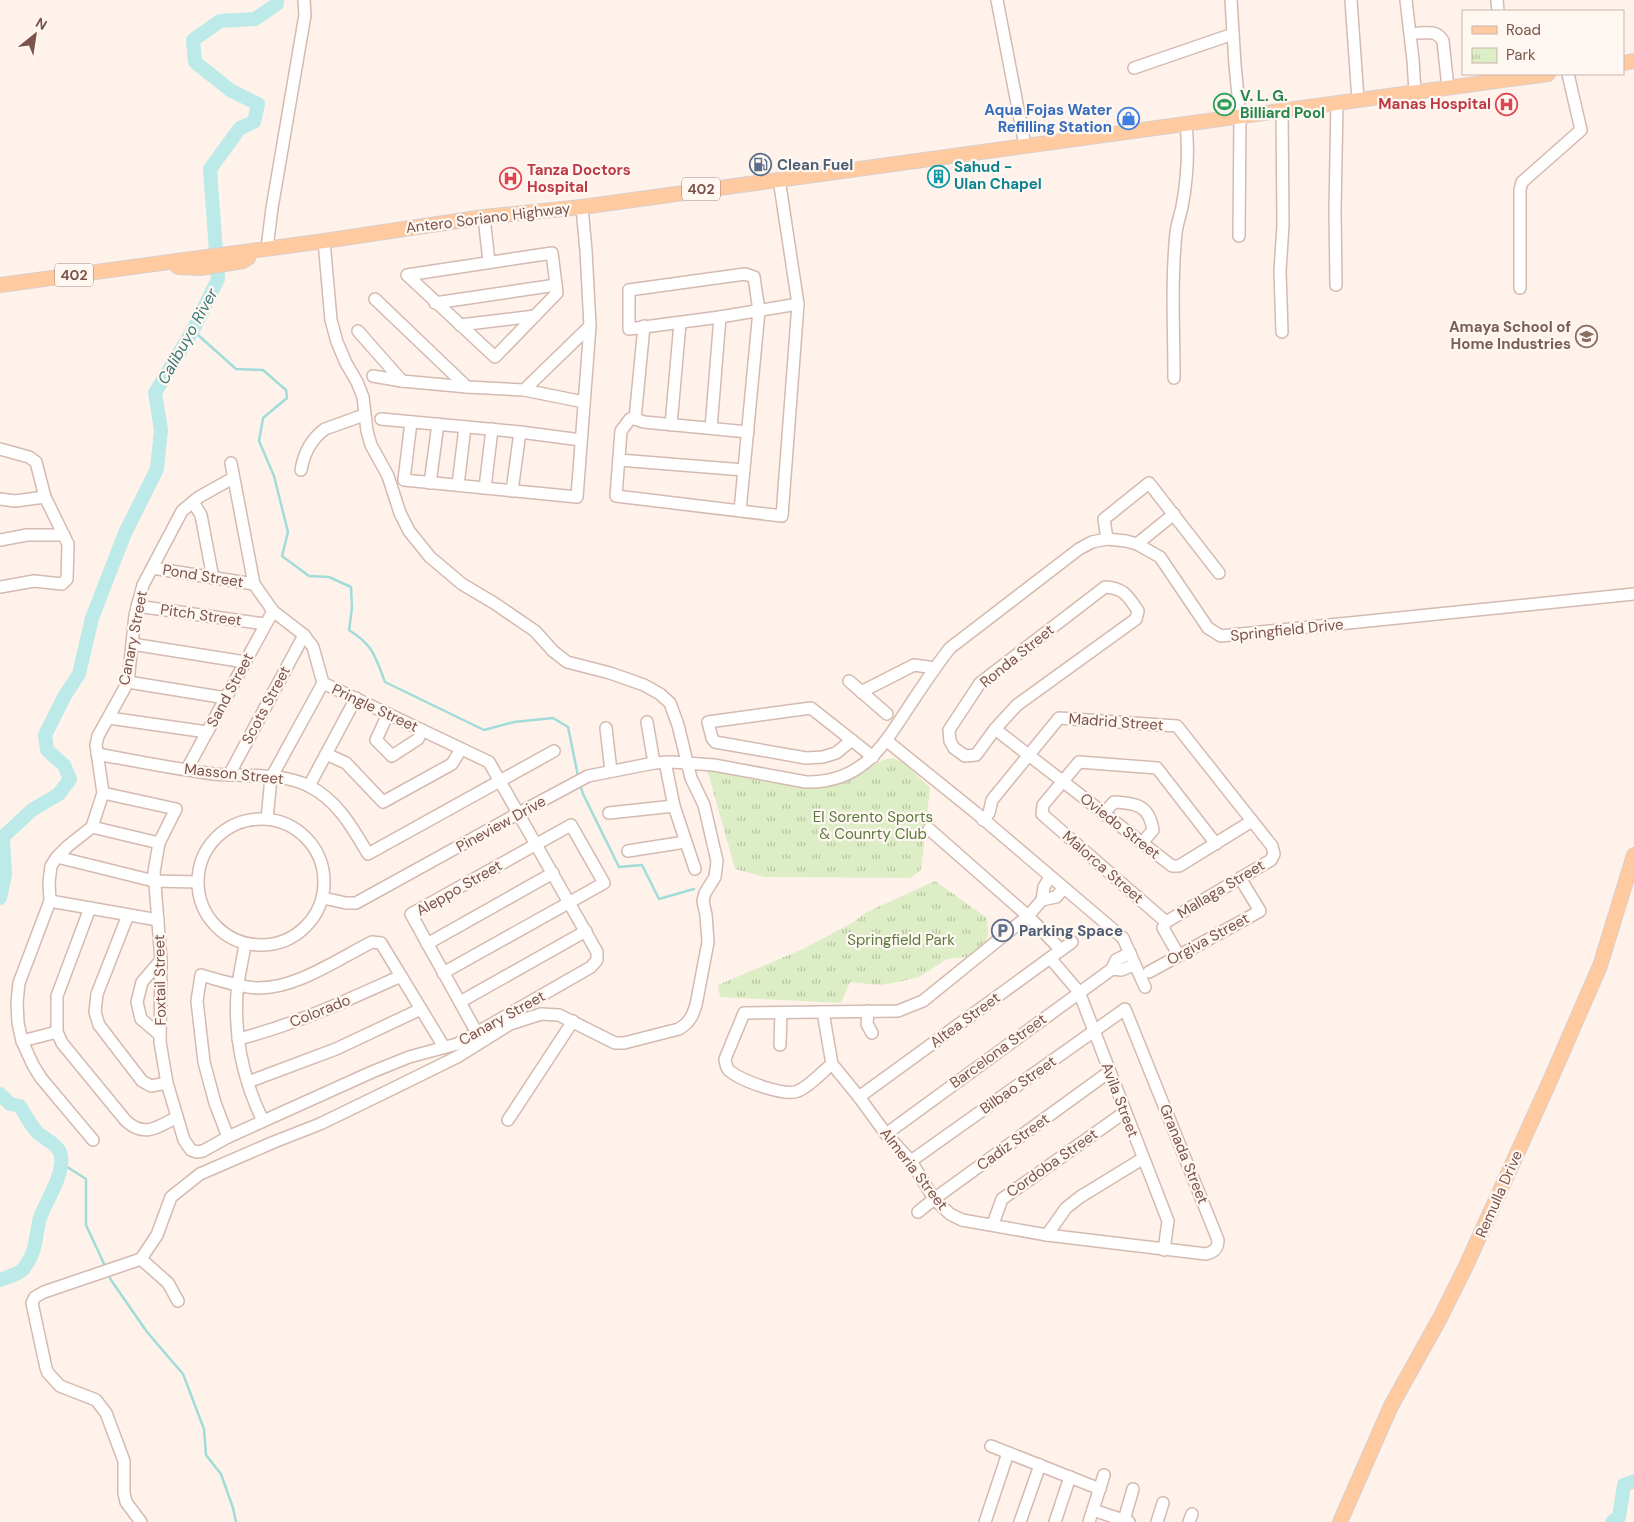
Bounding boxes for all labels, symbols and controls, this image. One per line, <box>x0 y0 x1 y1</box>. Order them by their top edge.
north arrow <box>10 10 60 60</box>
legend <box>1462 10 1624 75</box>
text: N <box>33 13 50 34</box>
text: Road <box>1506 20 1541 40</box>
text: Park <box>1506 45 1536 65</box>
place label: V. L. G. Billiard Pool <box>1240 86 1325 123</box>
hospital icon: Manas Hospital <box>1495 92 1519 116</box>
sports icon: V. L. G. Billiard Pool <box>1212 93 1236 117</box>
place label: Manas Hospital <box>1378 94 1491 114</box>
place label: Aqua Fojas Water Refilling Station <box>984 100 1112 137</box>
shop icon: Aqua Fojas Water Refilling Station <box>1116 107 1140 131</box>
fuel station icon: Clean Fuel <box>749 153 773 177</box>
place label: Clean Fuel <box>777 155 853 175</box>
place label: Sahud - Ulan Chapel <box>954 157 1042 194</box>
place label: Tanza Doctors Hospital <box>527 160 631 197</box>
building icon: Sahud - Ulan Chapel <box>926 164 950 188</box>
hospital icon: Tanza Doctors Hospital <box>499 167 523 191</box>
road number: 402 <box>682 178 720 200</box>
street label: Antero Soriano Highway <box>405 198 572 238</box>
road number: 402 <box>55 264 93 286</box>
water label: Calibuyo River <box>152 284 223 388</box>
place label: Amaya School of Home Industries <box>1449 317 1571 354</box>
school or university icon: Amaya School of Home Industries <box>1575 324 1599 348</box>
street label: Pond Street <box>161 560 245 592</box>
street label: Canary Street <box>114 589 152 687</box>
street label: Pitch Street <box>159 599 243 631</box>
street label: Springfield Drive <box>1230 614 1344 646</box>
street label: Ronda Street <box>976 620 1058 692</box>
street label: Sand Street <box>202 649 258 731</box>
street label: Scots Street <box>237 662 295 748</box>
street label: Pringle Street <box>329 679 422 737</box>
street label: Madrid Street <box>1068 709 1164 735</box>
street label: Masson Street <box>183 759 285 789</box>
street label: Oviedo Street <box>1076 788 1164 864</box>
street label: Pineview Drive <box>453 791 549 857</box>
park label: El Sorento Sports & Counrty Club <box>813 807 933 844</box>
street label: Malorca Street <box>1058 826 1148 908</box>
street label: Aleppo Street <box>412 855 506 921</box>
street label: Mallaga Street <box>1174 855 1269 923</box>
street label: Orgiva Street <box>1163 908 1253 970</box>
parking icon: Parking Space <box>991 919 1015 943</box>
place label: Parking Space <box>1019 921 1123 941</box>
park label: Springfield Park <box>847 930 955 950</box>
street label: Foxtail Street <box>149 934 171 1026</box>
street label: Canary Street <box>455 986 549 1050</box>
street label: Altea Street <box>926 988 1004 1052</box>
street label: Colorado <box>287 990 353 1032</box>
street label: Barcelona Street <box>946 1009 1051 1093</box>
street label: Bilbao Street <box>976 1051 1060 1119</box>
street label: Avila Street <box>1097 1060 1143 1140</box>
street label: Granada Street <box>1155 1101 1213 1207</box>
street label: Cadiz Street <box>973 1109 1053 1175</box>
street label: Almeria Street <box>876 1124 952 1214</box>
street label: Cordoba Street <box>1002 1124 1102 1202</box>
street label: Remulla Drive <box>1471 1147 1527 1241</box>

